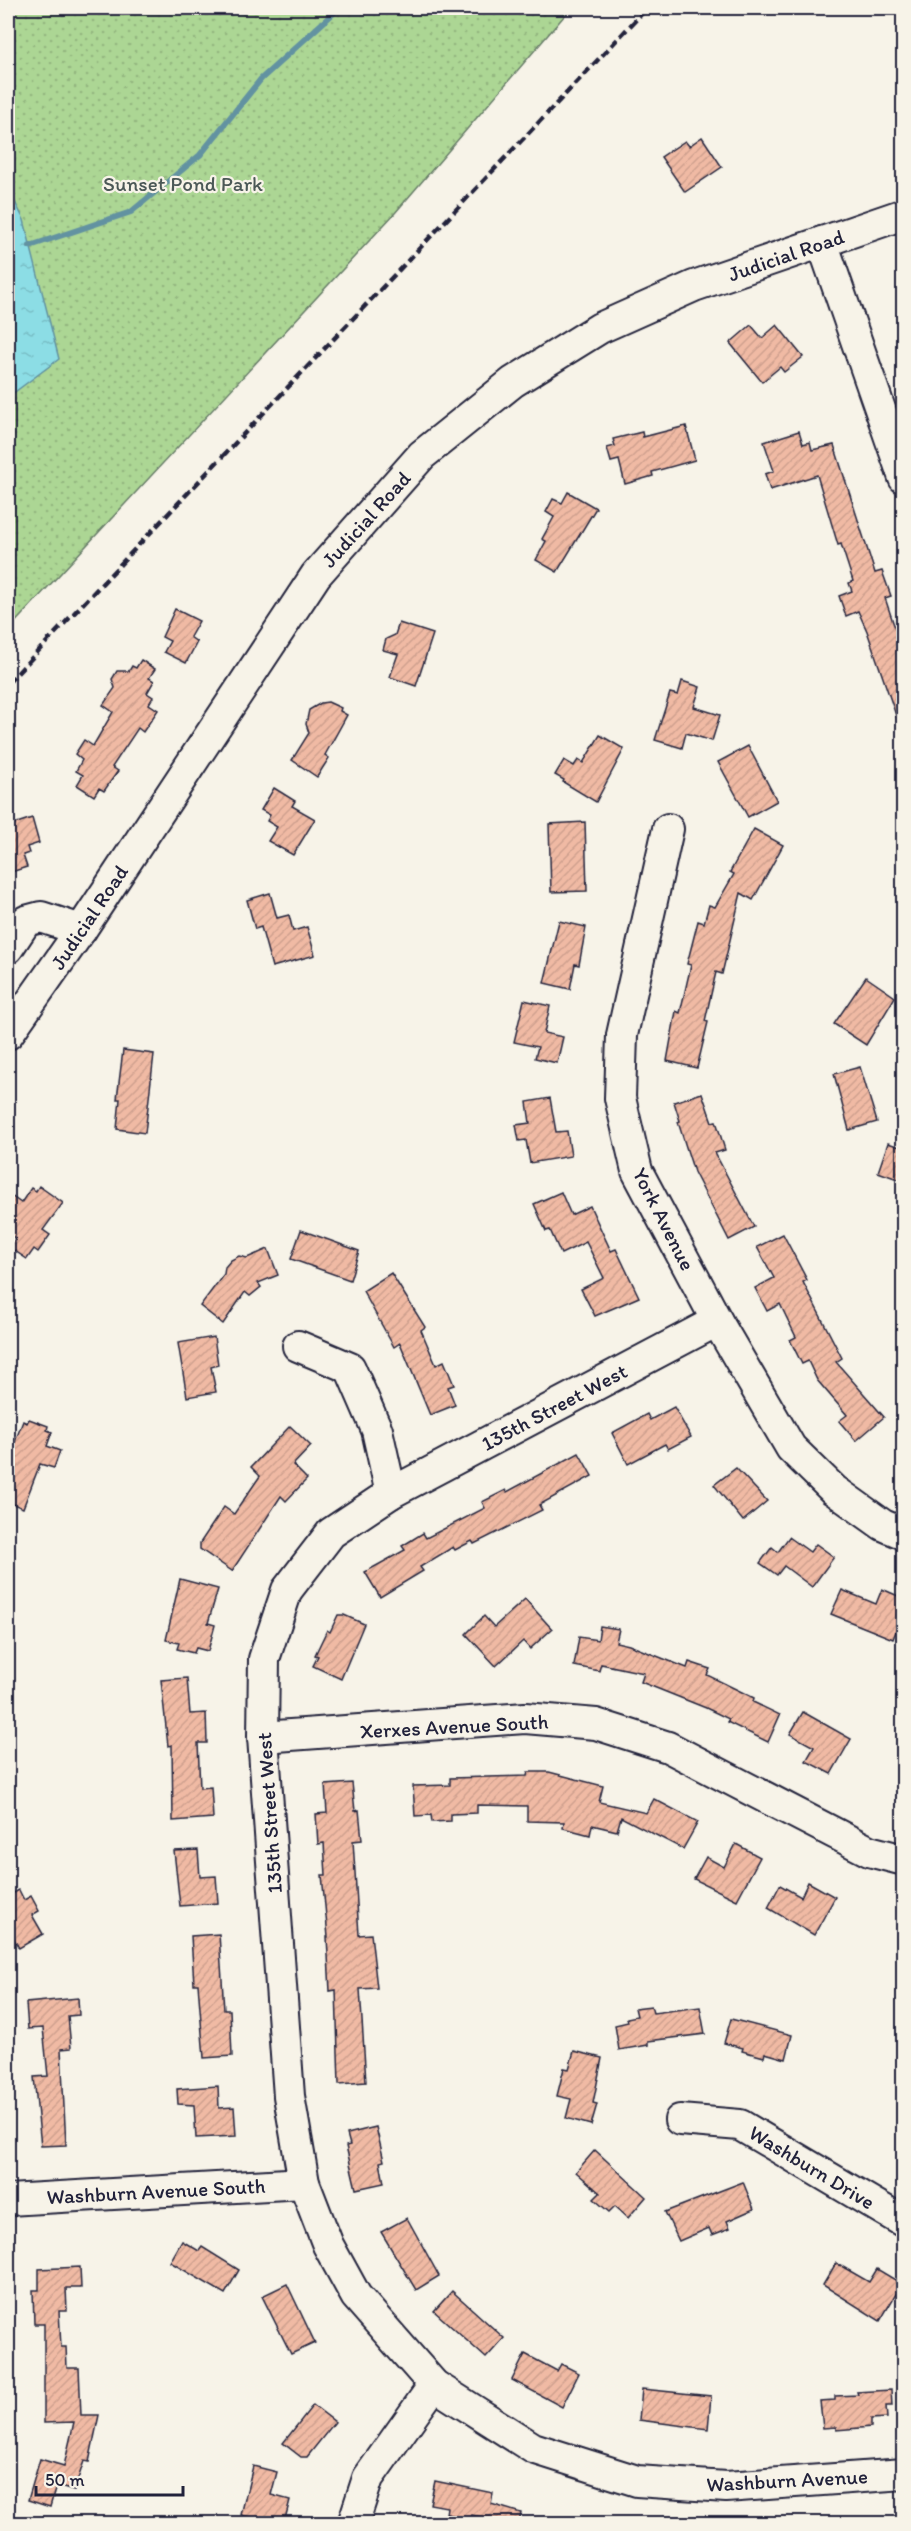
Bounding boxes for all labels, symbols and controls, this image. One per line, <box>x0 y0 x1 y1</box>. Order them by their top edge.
park label: Sunset Pond Park <box>103 171 263 196</box>
street label: Judicial Road <box>725 223 848 287</box>
street label: Judicial Road <box>316 465 416 572</box>
street label: Judicial Road <box>45 860 133 974</box>
street label: York Avenue <box>627 1164 701 1274</box>
street label: 135th Street West <box>477 1358 631 1456</box>
street label: Xerxes Avenue South <box>359 1709 549 1743</box>
street label: 135th Street West <box>251 1731 287 1894</box>
street label: Washburn Drive <box>745 2120 879 2214</box>
street label: Washburn Avenue South <box>46 2173 266 2209</box>
scale bar <box>36 2459 183 2497</box>
street label: Washburn Avenue <box>706 2463 868 2497</box>
text: 50 m <box>45 2469 85 2491</box>

